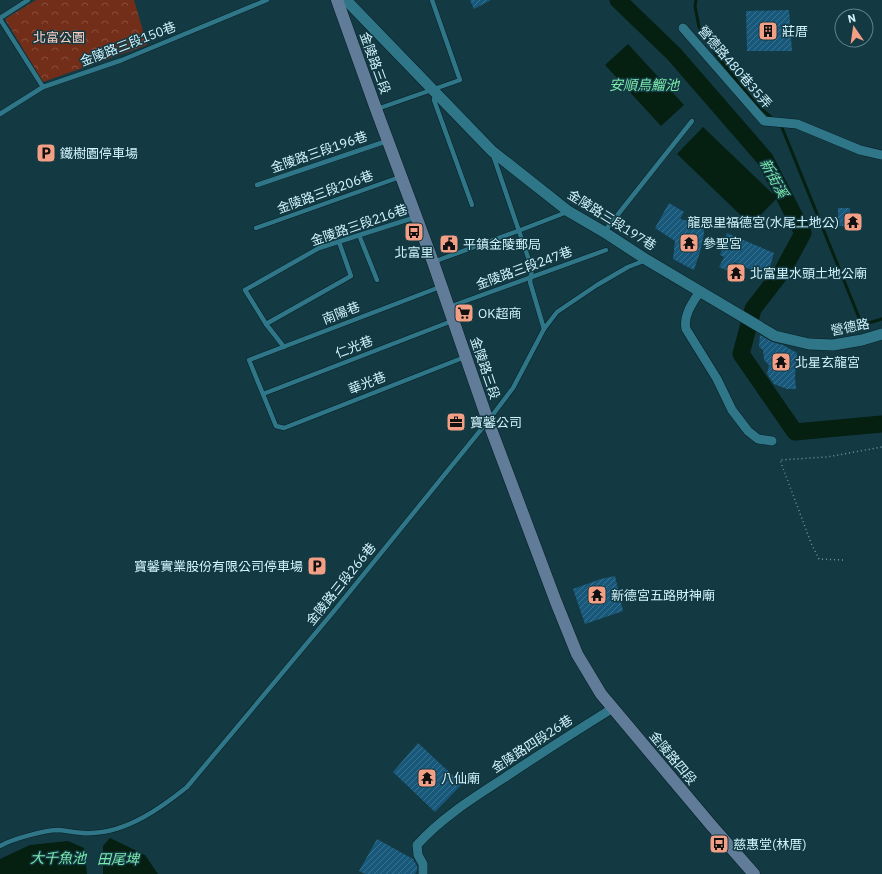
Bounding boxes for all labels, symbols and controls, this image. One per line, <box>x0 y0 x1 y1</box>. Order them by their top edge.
north arrow <box>834 8 874 48</box>
text: N <box>846 11 857 26</box>
street label: 金陵路三段150巷 <box>78 18 178 70</box>
building icon: 莊厝 <box>757 20 779 42</box>
street label: 營德路480巷35弄 <box>694 22 776 112</box>
place label: 莊厝 <box>782 23 808 40</box>
park label: 北富公園 <box>33 29 85 46</box>
street label: 金陵路三段 <box>356 30 394 96</box>
water label: 安順烏鰡池 <box>609 76 681 94</box>
street label: 金陵路三段196巷 <box>268 127 370 177</box>
parking icon: 鐵樹園停車場 <box>35 142 57 164</box>
place label: 鐵樹園停車場 <box>60 145 138 162</box>
water label: 新街溪 <box>756 155 793 202</box>
street label: 金陵路三段206巷 <box>274 167 376 217</box>
street label: 金陵路三段197巷 <box>564 186 660 254</box>
street label: 金陵路三段216巷 <box>308 200 410 250</box>
temple icon: 龍恩里福德宮(水尾土地公) <box>842 211 864 233</box>
place label: 龍恩里福德宮(水尾土地公) <box>687 214 839 231</box>
bus stop icon: 北富里 <box>403 221 425 243</box>
temple icon: 參聖宮 <box>678 232 700 254</box>
public building icon: 平鎮金陵郵局 <box>438 233 460 255</box>
place label: 參聖宮 <box>703 235 742 252</box>
place label: 平鎮金陵郵局 <box>463 236 541 253</box>
street label: 金陵路三段247巷 <box>473 243 575 293</box>
place label: 北富里 <box>394 244 434 261</box>
temple icon: 北富里水頭土地公廟 <box>725 262 747 284</box>
place label: 北富里水頭土地公廟 <box>750 265 867 282</box>
street label: 南陽巷 <box>320 298 362 328</box>
supermarket icon: OK超商 <box>453 302 475 324</box>
place label: OK超商 <box>478 305 521 322</box>
street label: 營德路 <box>829 315 871 339</box>
street label: 仁光巷 <box>333 332 375 362</box>
street label: 金陵路三段 <box>466 334 504 402</box>
temple icon: 北星玄龍宮 <box>770 351 792 373</box>
place label: 北星玄龍宮 <box>795 354 860 371</box>
street label: 華光巷 <box>346 368 388 398</box>
office icon: 寶馨公司 <box>445 411 467 433</box>
place label: 寶馨公司 <box>470 414 522 431</box>
street label: 金陵路三段266巷 <box>302 539 380 629</box>
parking icon: 寶馨實業股份有限公司停車場 <box>306 555 328 577</box>
place label: 寶馨實業股份有限公司停車場 <box>134 558 303 575</box>
temple icon: 新德宮五路財神廟 <box>586 584 608 606</box>
place label: 新德宮五路財神廟 <box>611 587 715 604</box>
street label: 金陵路四段26巷 <box>488 711 576 777</box>
street label: 金陵路四段 <box>646 728 700 788</box>
temple icon: 八仙廟 <box>416 767 438 789</box>
place label: 八仙廟 <box>441 770 480 787</box>
bus stop icon: 慈惠堂(林厝) <box>708 833 730 855</box>
place label: 慈惠堂(林厝) <box>733 836 807 853</box>
water label: 大千魚池 <box>30 849 88 867</box>
water label: 田尾埤 <box>97 850 141 868</box>

